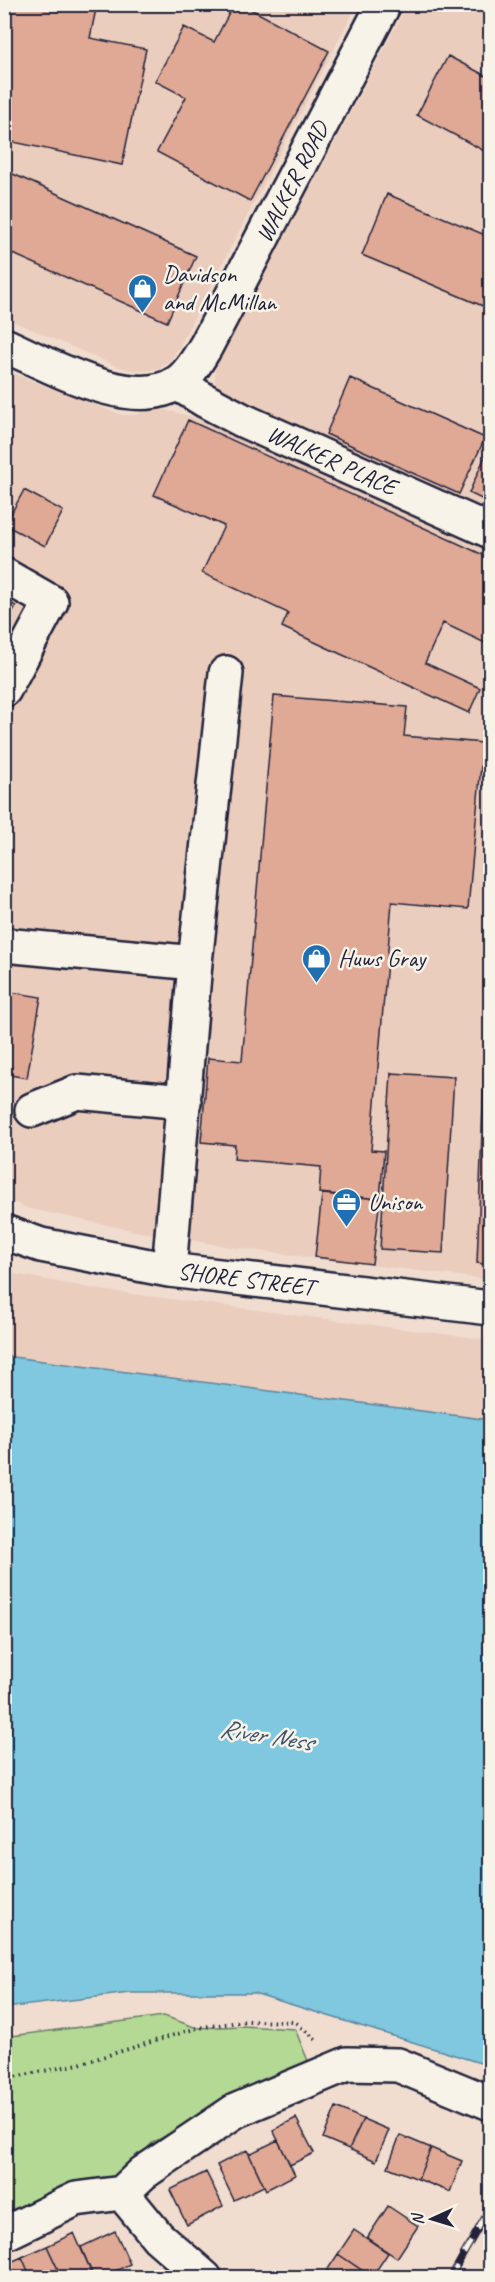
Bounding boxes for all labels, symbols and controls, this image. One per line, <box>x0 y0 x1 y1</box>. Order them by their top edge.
street label: WALKER ROAD <box>249 115 336 247</box>
place label: Davidson and McMillan <box>163 259 277 317</box>
shop icon: Davidson and McMillan <box>126 272 158 314</box>
street label: WALKER PLACE <box>263 418 404 503</box>
shop icon: Huws Gray <box>301 942 333 984</box>
place label: Huws Gray <box>338 943 427 973</box>
office icon: Unison <box>331 1186 363 1228</box>
place label: Unison <box>368 1187 424 1217</box>
street label: SHORE STREET <box>176 1256 321 1303</box>
water label: River Ness <box>218 1711 319 1759</box>
north arrow <box>402 2189 462 2249</box>
text: N <box>407 2211 428 2226</box>

